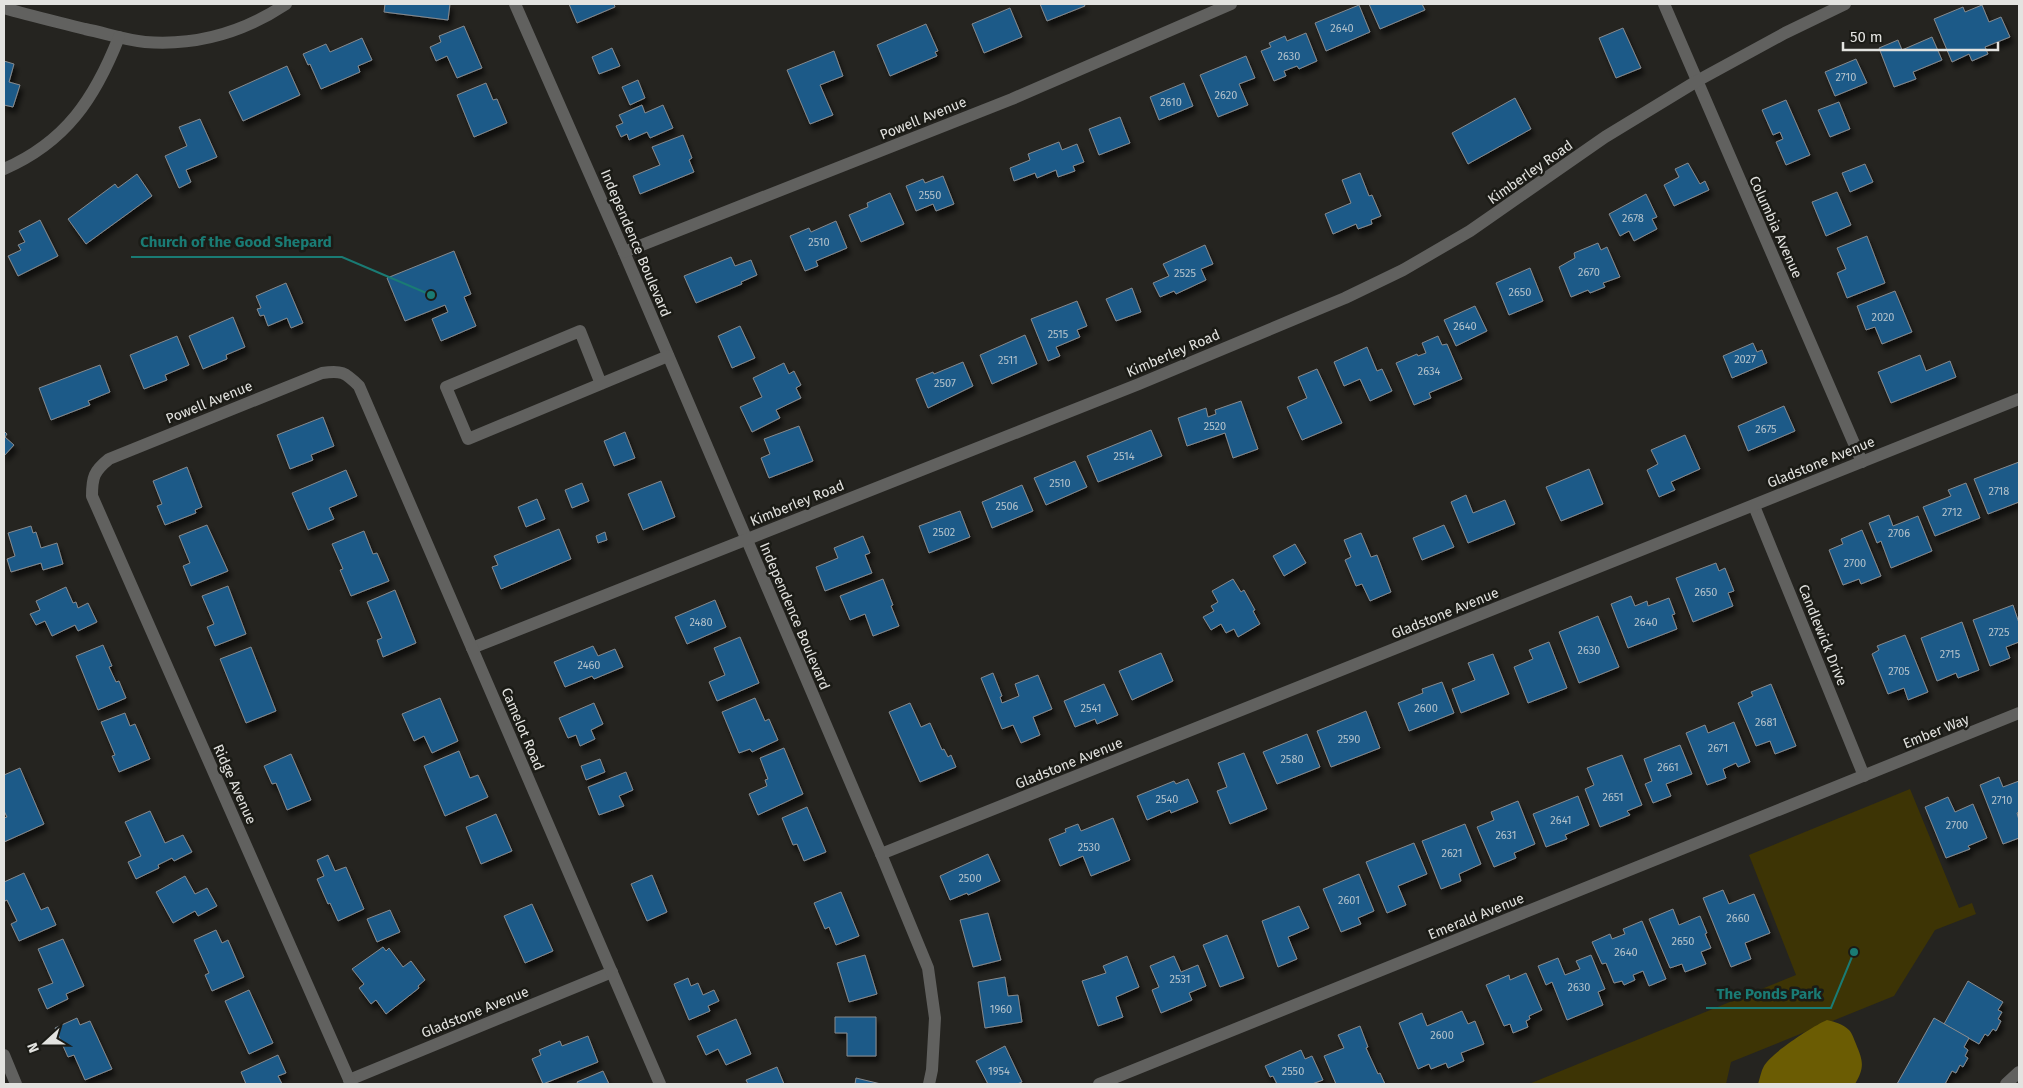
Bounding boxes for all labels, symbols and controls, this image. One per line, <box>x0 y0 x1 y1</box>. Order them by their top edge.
scale bar <box>1843 20 1998 52</box>
house number: 2640 <box>1330 22 1354 35</box>
text: 50 m <box>1850 28 1883 46</box>
house number: 2630 <box>1278 50 1300 63</box>
house number: 2710 <box>1836 71 1856 84</box>
house number: 2620 <box>1215 89 1237 102</box>
street label: Powell Avenue <box>877 93 969 144</box>
house number: 2610 <box>1160 96 1182 109</box>
street label: Kimberley Road <box>1484 137 1576 208</box>
street label: Independence Boulevard <box>597 167 674 319</box>
street label: Columbia Avenue <box>1745 173 1806 281</box>
house number: 2550 <box>919 189 941 202</box>
house number: 2678 <box>1622 212 1644 225</box>
callout: Church of the Good Shepard <box>131 227 342 257</box>
text: Church of the Good Shepard <box>140 233 332 251</box>
house number: 2510 <box>808 236 830 249</box>
house number: 2670 <box>1578 266 1600 279</box>
house number: 2525 <box>1174 267 1196 280</box>
house number: 2650 <box>1509 286 1531 299</box>
house number: 2020 <box>1871 311 1895 324</box>
house number: 2640 <box>1453 320 1477 333</box>
street label: Kimberley Road <box>1124 326 1223 381</box>
house number: 2515 <box>1048 328 1069 341</box>
house number: 2027 <box>1734 353 1756 366</box>
house number: 2511 <box>998 354 1018 367</box>
house number: 2634 <box>1418 365 1440 378</box>
street label: Powell Avenue <box>163 377 255 428</box>
house number: 2507 <box>934 377 956 390</box>
house number: 2520 <box>1204 420 1226 433</box>
house number: 2675 <box>1755 423 1777 436</box>
street label: Gladstone Avenue <box>1765 433 1877 492</box>
house number: 2514 <box>1113 450 1135 463</box>
street label: Kimberley Road <box>748 477 847 530</box>
house number: 2510 <box>1049 477 1071 490</box>
house number: 2718 <box>1989 485 2009 498</box>
house number: 2506 <box>996 500 1019 513</box>
house number: 2712 <box>1942 506 1962 519</box>
house number: 2502 <box>933 526 955 539</box>
house number: 2706 <box>1888 527 1910 540</box>
street label: Independence Boulevard <box>756 540 833 692</box>
house number: 2700 <box>1844 557 1866 570</box>
street label: Candlewick Drive <box>1794 582 1851 688</box>
street label: Gladstone Avenue <box>1389 584 1501 643</box>
house number: 2650 <box>1695 586 1717 599</box>
house number: 2480 <box>689 616 713 629</box>
house number: 2640 <box>1634 616 1658 629</box>
house number: 2725 <box>1988 626 2010 639</box>
house number: 2630 <box>1578 644 1600 657</box>
house number: 2715 <box>1940 648 1961 661</box>
house number: 2460 <box>577 659 601 672</box>
house number: 2705 <box>1888 665 1910 678</box>
street label: Camelot Road <box>497 685 548 773</box>
house number: 2541 <box>1081 702 1101 715</box>
house number: 2600 <box>1414 702 1438 715</box>
street label: Ember Way <box>1901 710 1972 752</box>
house number: 2681 <box>1755 716 1777 729</box>
house number: 2590 <box>1338 733 1360 746</box>
street label: Gladstone Avenue <box>1013 734 1125 793</box>
street label: Ridge Avenue <box>209 742 260 827</box>
house number: 2671 <box>1708 742 1728 755</box>
house number: 2580 <box>1280 753 1304 766</box>
house number: 2661 <box>1657 761 1679 774</box>
house number: 2651 <box>1603 791 1623 804</box>
house number: 2540 <box>1156 793 1178 806</box>
house number: 2710 <box>1992 794 2012 807</box>
house number: 2641 <box>1550 814 1572 827</box>
house number: 2700 <box>1946 819 1968 832</box>
house number: 2631 <box>1495 829 1517 842</box>
house number: 2530 <box>1078 841 1100 854</box>
house number: 2621 <box>1441 847 1463 860</box>
house number: 2500 <box>958 872 982 885</box>
street label: Emerald Avenue <box>1426 889 1527 943</box>
house number: 2601 <box>1338 894 1360 907</box>
house number: 2660 <box>1726 912 1750 925</box>
house number: 2650 <box>1672 935 1694 948</box>
house number: 2640 <box>1614 946 1638 959</box>
house number: 2531 <box>1170 973 1190 986</box>
callout: The Ponds Park <box>1706 978 1831 1008</box>
house number: 2630 <box>1568 981 1590 994</box>
street label: Gladstone Avenue <box>419 983 531 1042</box>
text: The Ponds Park <box>1716 985 1822 1003</box>
house number: 1960 <box>990 1003 1012 1016</box>
north arrow <box>20 1018 70 1068</box>
house number: 2600 <box>1430 1029 1454 1042</box>
text: N <box>24 1040 43 1055</box>
house number: 1954 <box>988 1065 1010 1078</box>
house number: 2550 <box>1282 1065 1304 1078</box>

